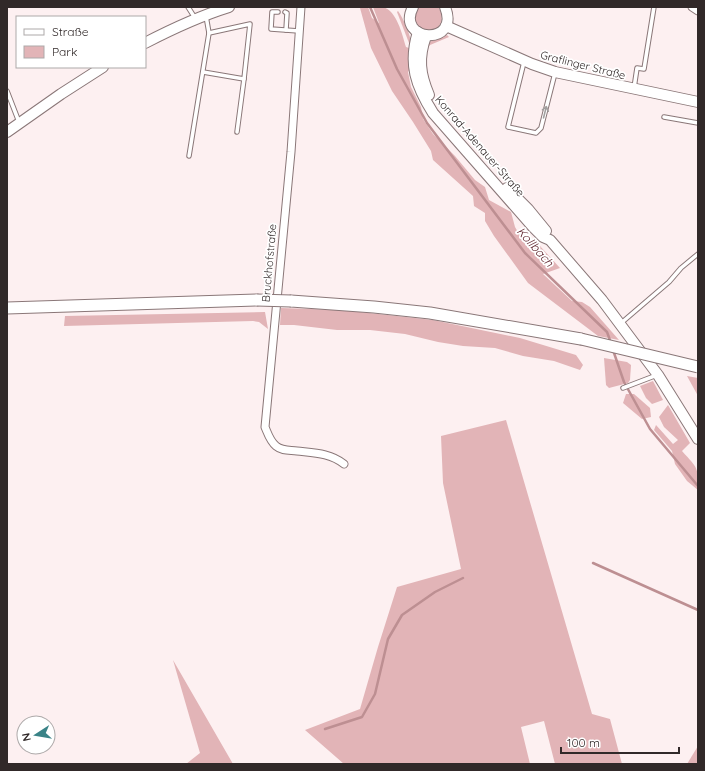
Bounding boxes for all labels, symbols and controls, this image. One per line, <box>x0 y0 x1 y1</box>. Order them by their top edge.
legend <box>16 16 146 68</box>
text: Straße <box>52 24 89 39</box>
text: Park <box>52 44 77 59</box>
street label: Graflinger Straße <box>539 48 627 82</box>
street label: Konrad-Adenauer-Straße <box>432 93 528 199</box>
one-way arrow <box>542 106 550 119</box>
street label: Bruckhofstraße <box>259 223 279 303</box>
water label: Kollbach <box>514 224 557 270</box>
north arrow <box>16 715 56 755</box>
scale bar <box>561 729 679 755</box>
text: N <box>19 732 34 742</box>
text: 100 m <box>567 735 600 750</box>

